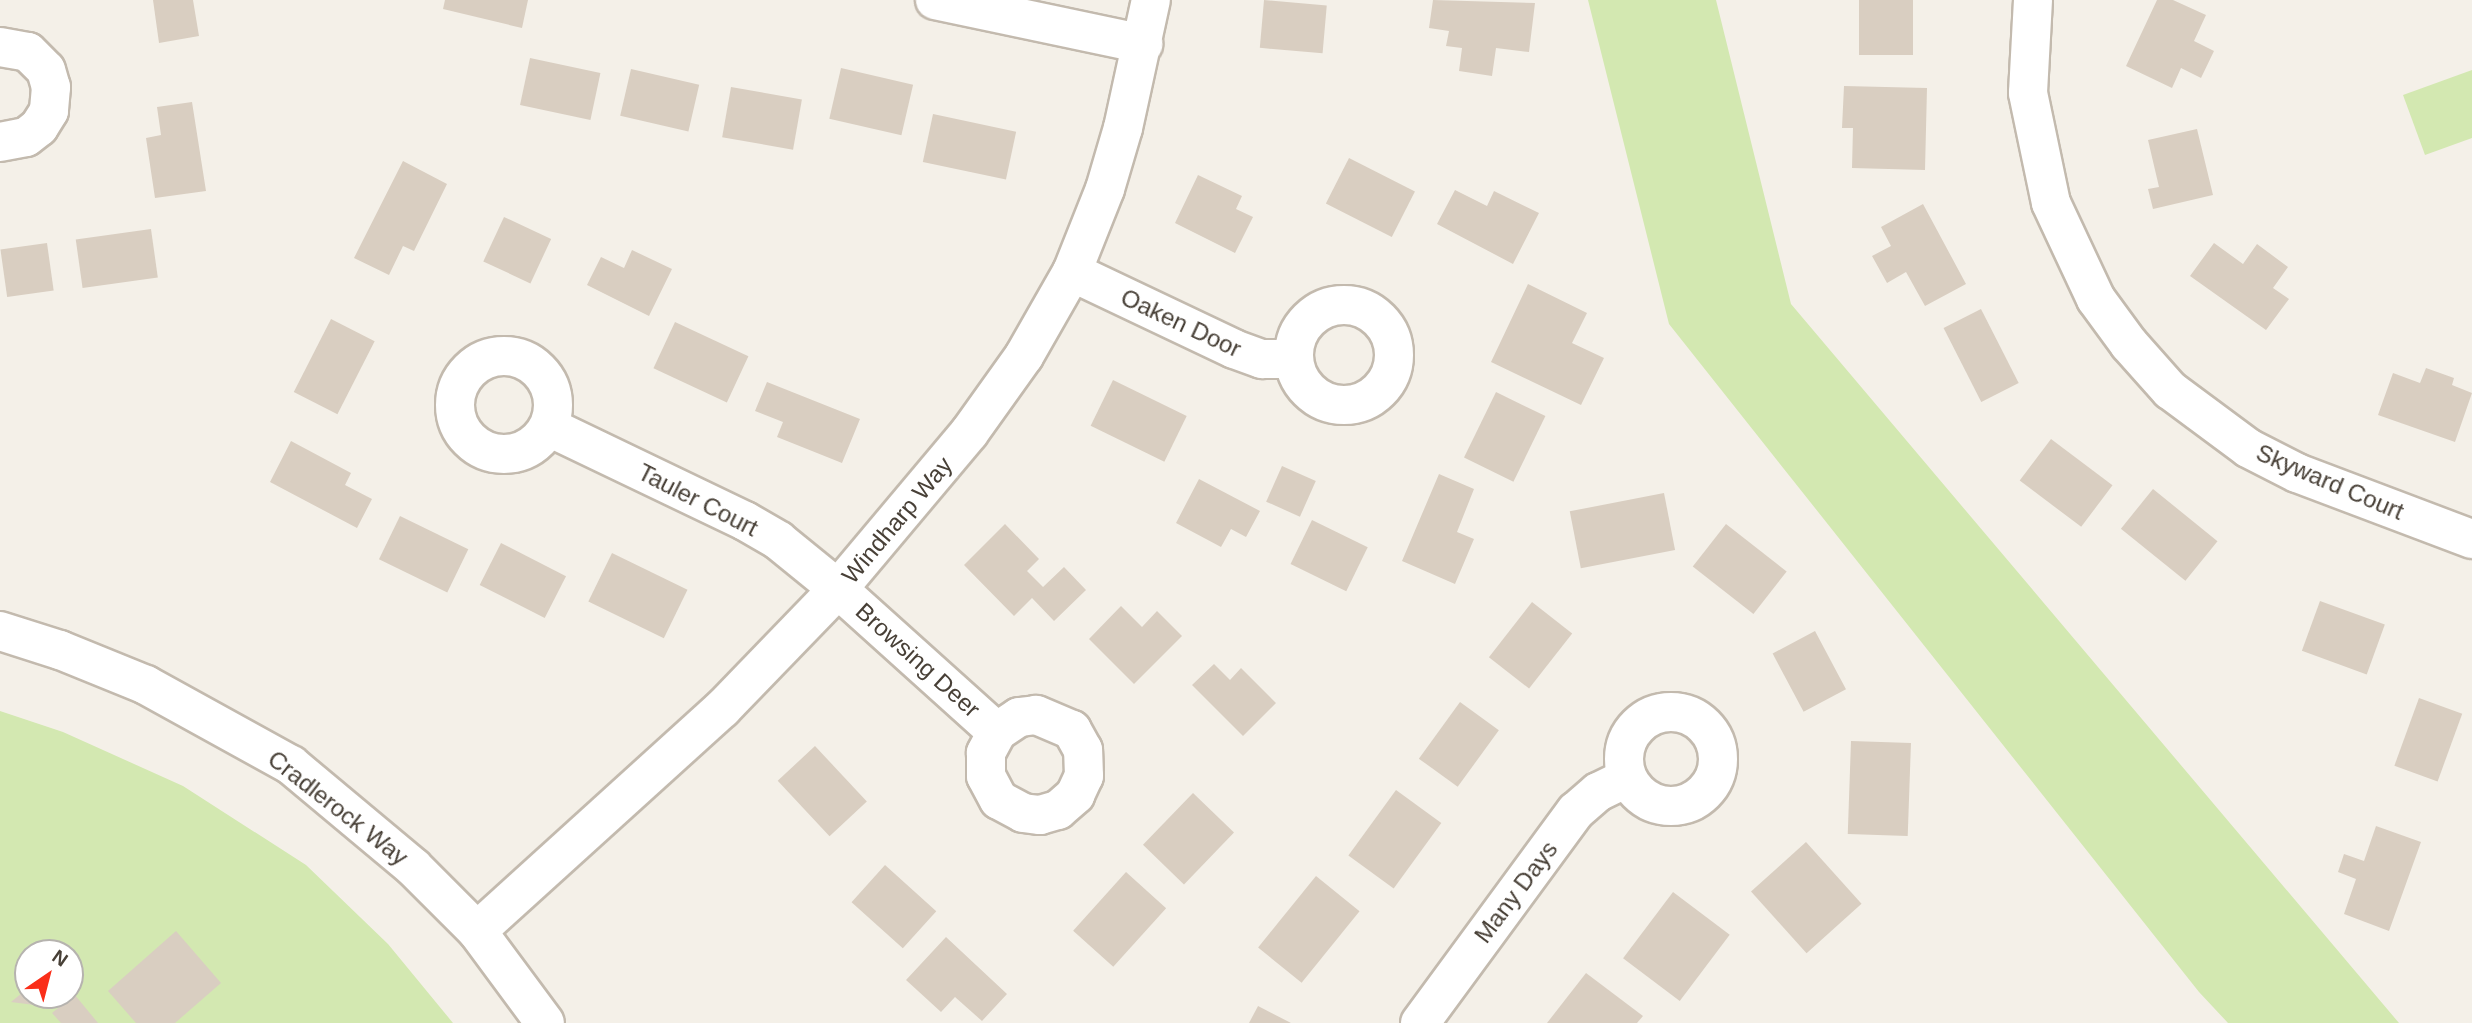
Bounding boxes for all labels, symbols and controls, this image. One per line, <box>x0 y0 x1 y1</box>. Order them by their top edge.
street label: Oaken Door <box>1116 283 1246 363</box>
street label: Skyward Court <box>2252 438 2408 526</box>
street label: Windharp Way <box>836 451 958 589</box>
street label: Tauler Court <box>633 457 763 543</box>
street label: Browsing Deer <box>850 597 986 723</box>
street label: Cradlerock Way <box>262 744 414 872</box>
street label: Many Days <box>1468 835 1564 949</box>
north arrow <box>14 939 84 1009</box>
text: N <box>49 945 72 971</box>

